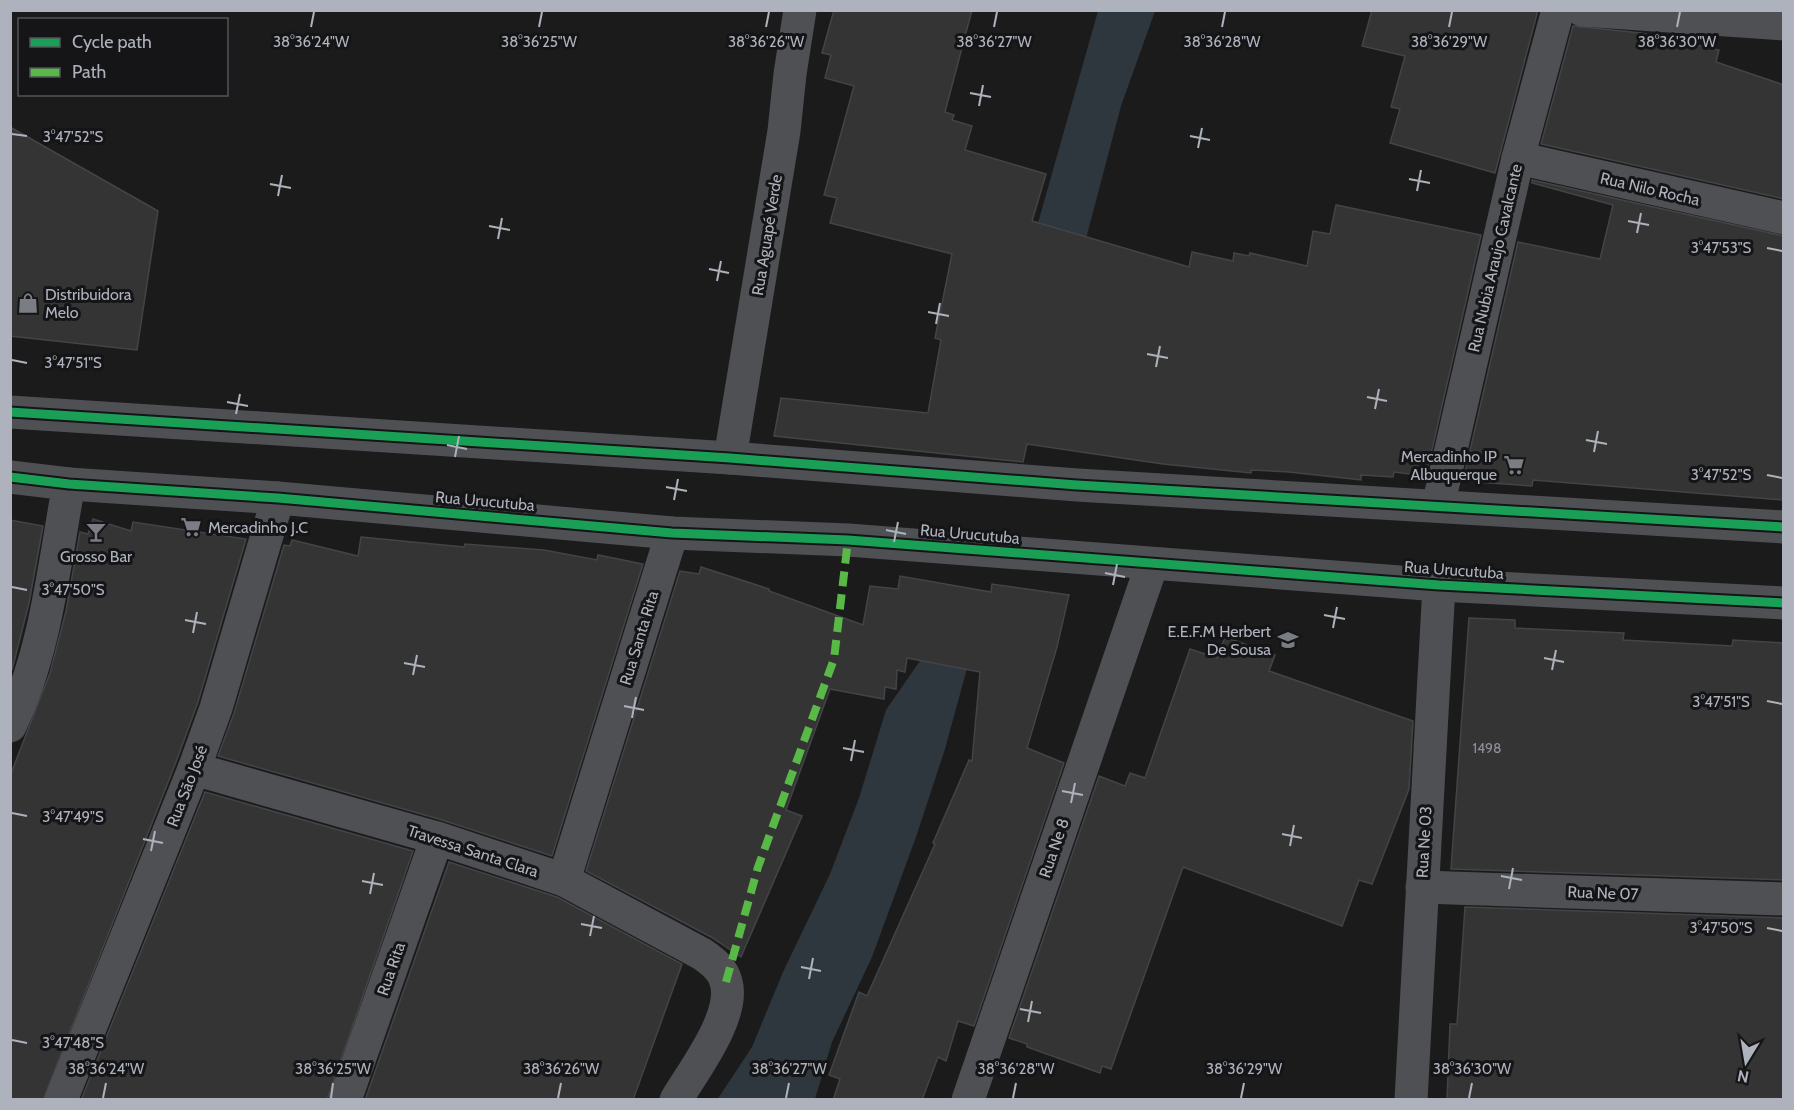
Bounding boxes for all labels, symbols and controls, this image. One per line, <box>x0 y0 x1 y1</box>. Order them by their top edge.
legend <box>18 18 228 96</box>
text: Cycle path <box>72 31 152 53</box>
text: 38°36'24"W <box>273 33 350 51</box>
text: 38°36'25"W <box>501 33 578 51</box>
text: 38°36'26"W <box>728 33 805 51</box>
text: 38°36'27"W <box>956 33 1032 51</box>
text: 38°36'28"W <box>1184 33 1261 51</box>
text: 38°36'29"W <box>1411 33 1488 51</box>
text: 38°36'30"W <box>1638 33 1717 51</box>
text: Path <box>72 61 106 83</box>
text: 3°47'52"S <box>43 128 103 146</box>
street label: Rua Nubia Araujo Cavalcante <box>1464 162 1526 354</box>
street label: Rua Nilo Rocha <box>1598 168 1702 210</box>
street label: Rua Aguapé Verde <box>748 173 786 297</box>
text: 3°47'53"S <box>1691 239 1752 257</box>
place label: Distribuidora Melo <box>45 285 132 322</box>
shop icon: Distribuidora Melo <box>16 291 40 315</box>
text: 3°47'51"S <box>44 354 102 372</box>
place label: Mercadinho IP Albuquerque <box>1401 447 1497 484</box>
supermarket icon: Mercadinho IP Albuquerque <box>1502 453 1526 477</box>
text: 3°47'52"S <box>1691 466 1751 484</box>
street label: Rua Urucutuba <box>434 487 536 515</box>
supermarket icon: Mercadinho J.C <box>179 515 203 539</box>
place label: Mercadinho J.C <box>208 518 308 537</box>
bar icon: Grosso Bar <box>84 520 108 544</box>
street label: Rua Urucutuba <box>919 520 1021 548</box>
place label: Grosso Bar <box>60 547 133 566</box>
street label: Rua Urucutuba <box>1404 557 1505 583</box>
text: 3°47'50"S <box>41 581 105 599</box>
street label: Rua Santa Rita <box>616 588 662 687</box>
place label: E.E.F.M Herbert De Sousa <box>1168 622 1272 659</box>
school or university icon: E.E.F.M Herbert De Sousa <box>1276 628 1300 652</box>
text: 3°47'51"S <box>1692 693 1750 711</box>
house number: 1498 <box>1472 739 1502 757</box>
street label: Rua São José <box>163 742 211 830</box>
street label: Rua Ne 03 <box>1413 806 1435 878</box>
text: 3°47'49"S <box>42 808 104 826</box>
street label: Rua Ne 8 <box>1035 816 1073 880</box>
street label: Travessa Santa Clara <box>405 821 541 881</box>
street label: Rua Ne 07 <box>1567 882 1639 904</box>
text: 3°47'50"S <box>1689 919 1753 937</box>
street label: Rua Rita <box>373 940 409 998</box>
north arrow <box>1716 1032 1776 1092</box>
text: 3°47'48"S <box>42 1034 104 1052</box>
text: 38°36'24"W <box>68 1060 145 1078</box>
text: 38°36'25"W <box>295 1060 372 1078</box>
text: 38°36'26"W <box>523 1060 600 1078</box>
text: 38°36'27"W <box>751 1060 827 1078</box>
text: 38°36'28"W <box>978 1060 1055 1078</box>
text: 38°36'29"W <box>1206 1060 1283 1078</box>
text: 38°36'30"W <box>1433 1060 1512 1078</box>
text: N <box>1736 1066 1751 1087</box>

